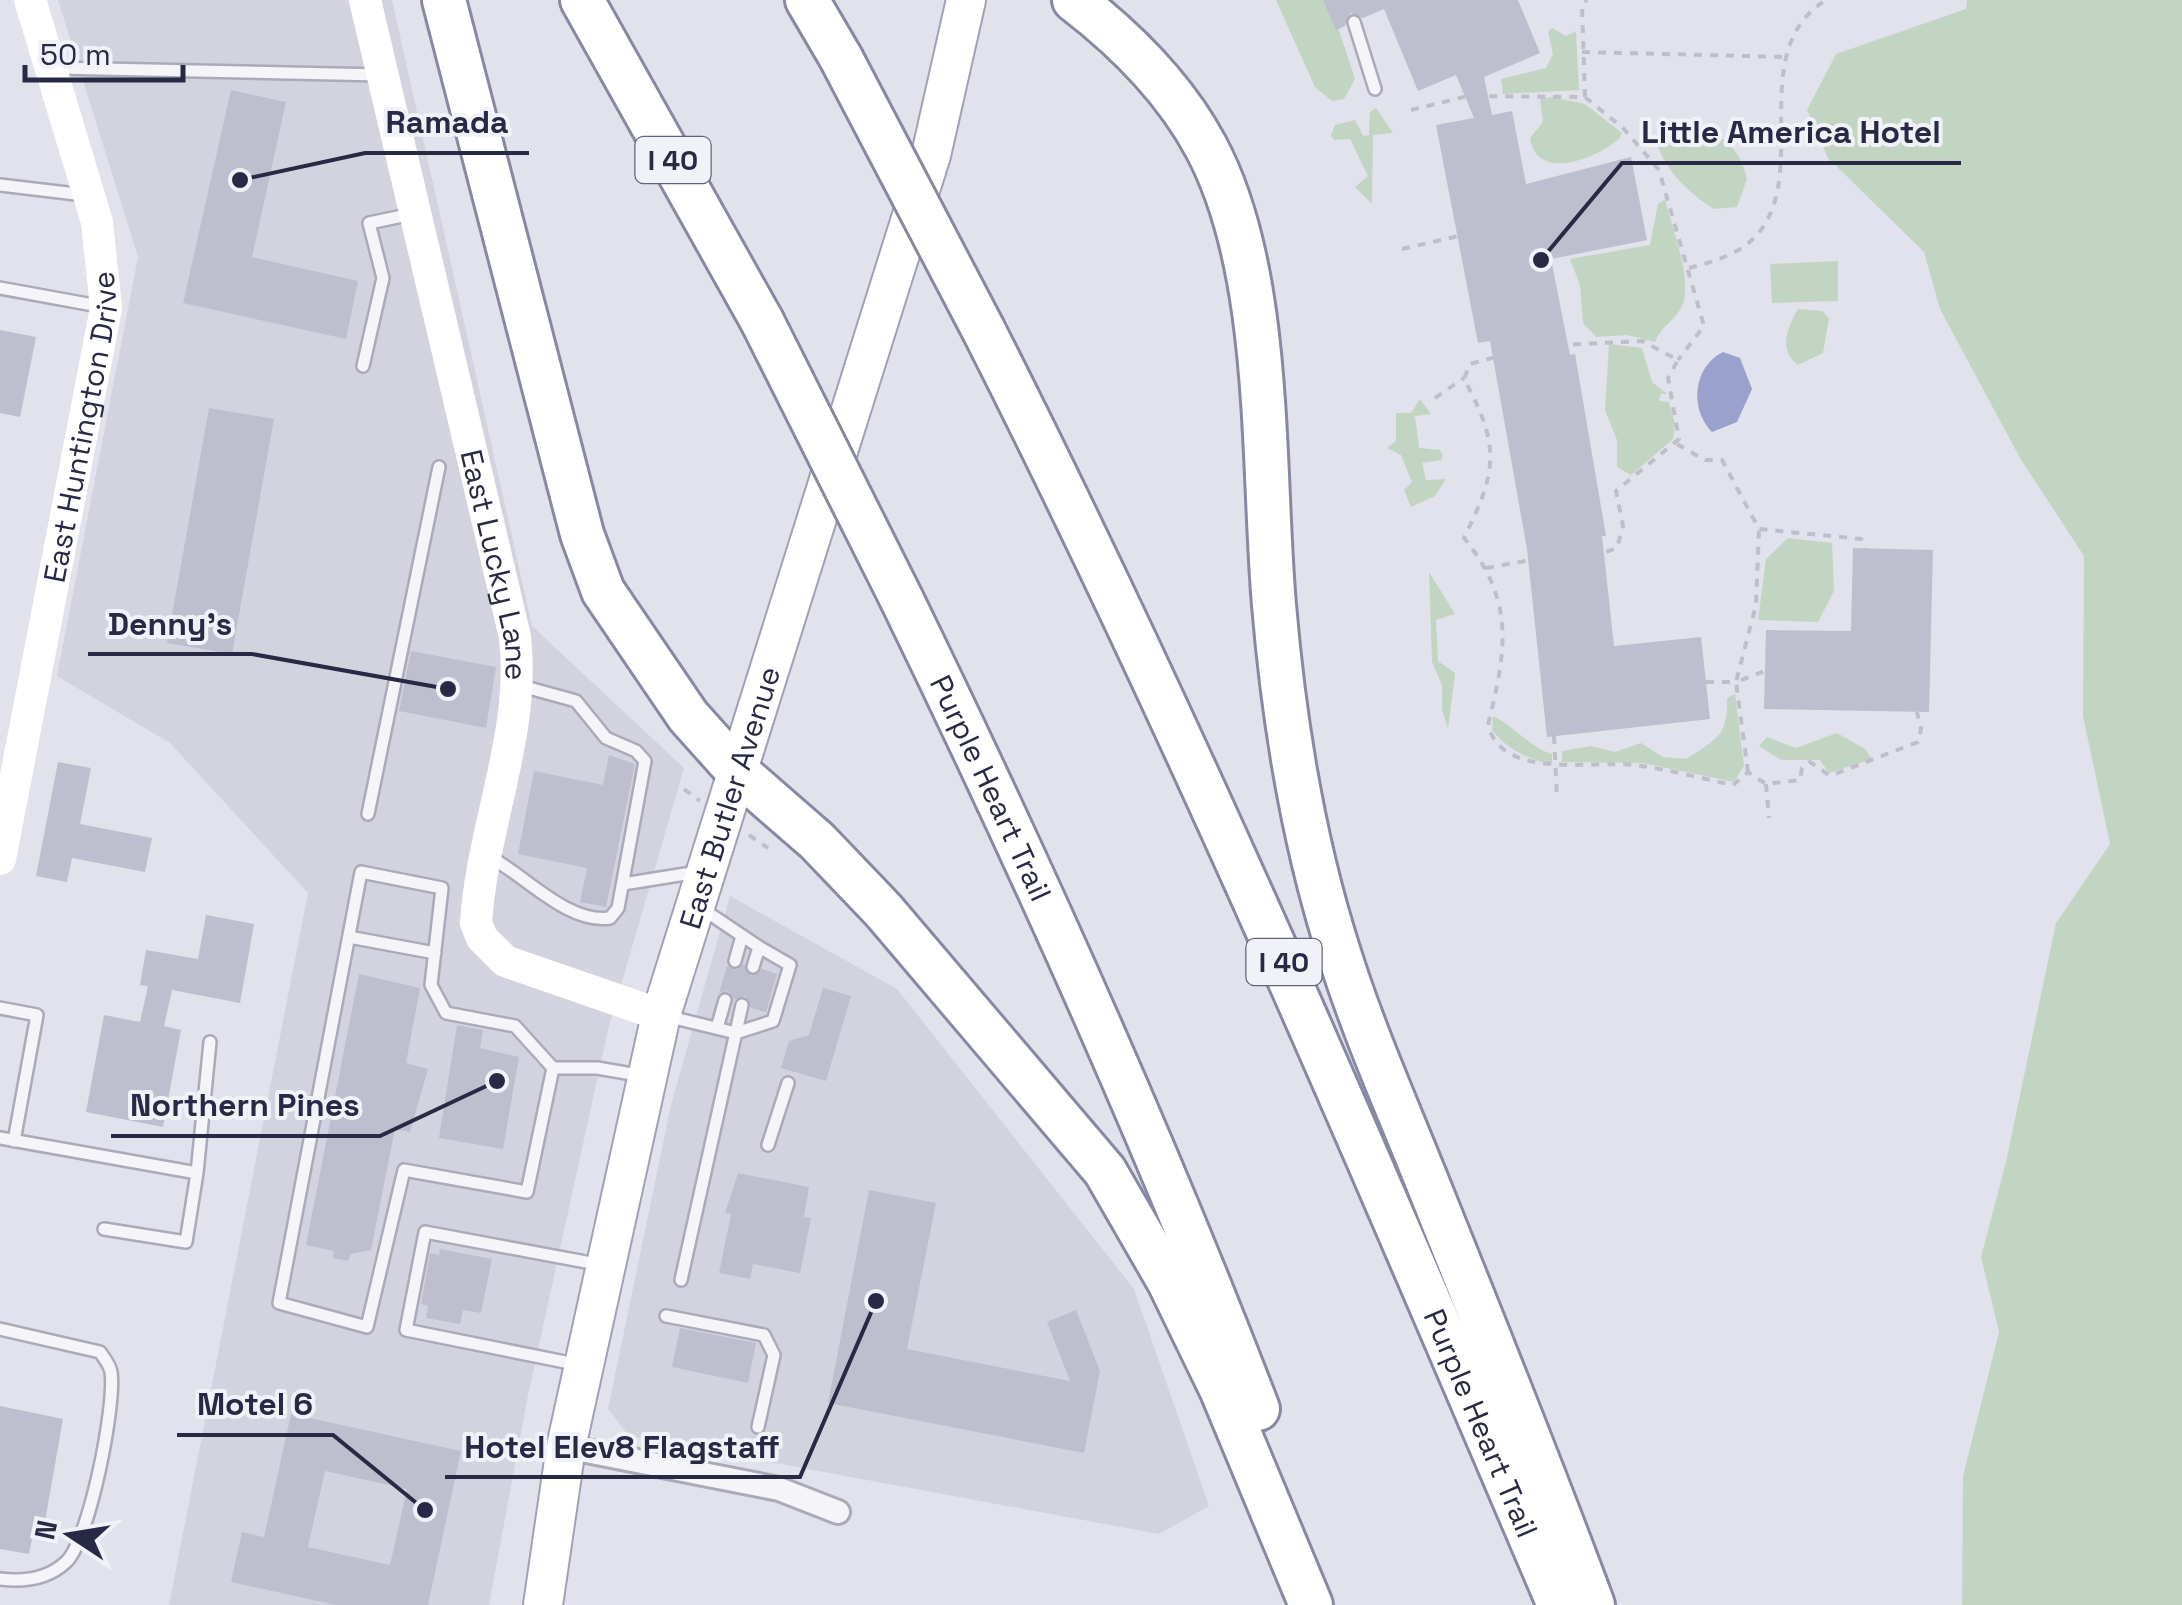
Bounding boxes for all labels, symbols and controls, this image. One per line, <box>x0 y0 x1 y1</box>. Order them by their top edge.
scale bar <box>25 20 182 82</box>
text: 50 m <box>40 35 111 74</box>
callout: Ramada <box>365 91 529 153</box>
callout: Little America Hotel <box>1622 101 1961 163</box>
text: Ramada <box>385 102 509 142</box>
text: Little America Hotel <box>1641 112 1941 152</box>
road number: I 40 <box>636 137 710 183</box>
street label: East Huntington Drive <box>34 269 126 586</box>
street label: East Lucky Lane <box>452 445 536 681</box>
callout: Denny's <box>88 592 252 654</box>
text: Denny's <box>108 604 232 644</box>
street label: East Butler Avenue <box>670 661 789 933</box>
street label: Purple Heart Trail <box>922 669 1061 907</box>
road number: I 40 <box>1246 939 1322 985</box>
callout: Northern Pines <box>111 1074 380 1136</box>
text: Northern Pines <box>130 1085 360 1125</box>
street label: Purple Heart Trail <box>1415 1303 1547 1543</box>
callout: Motel 6 <box>177 1373 333 1435</box>
text: Motel 6 <box>197 1384 313 1424</box>
callout: Hotel Elev8 Flagstaff <box>445 1415 800 1477</box>
text: Hotel Elev8 Flagstaff <box>464 1427 780 1467</box>
north arrow <box>20 1485 120 1585</box>
text: N <box>26 1517 65 1543</box>

